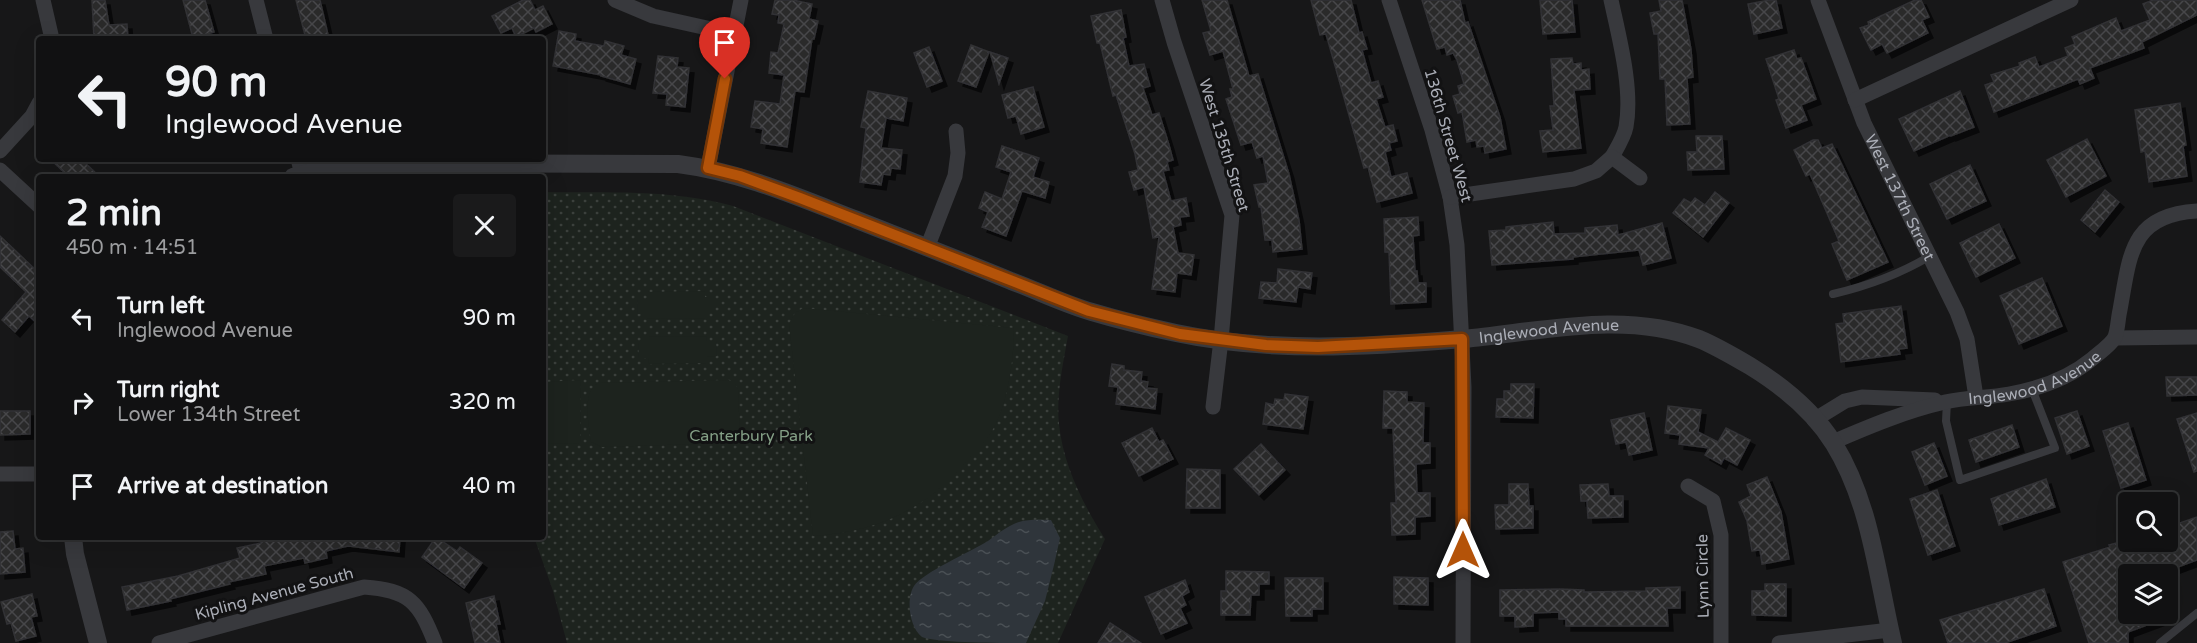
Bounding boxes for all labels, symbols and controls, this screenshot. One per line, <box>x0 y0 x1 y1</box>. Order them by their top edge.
pin <box>699 17 750 79</box>
icon: arrive <box>708 26 741 59</box>
text: 90 m <box>165 57 267 108</box>
icon: left <box>66 60 144 138</box>
street label: 136th Street West <box>1419 66 1477 205</box>
street label: West 135th Street <box>1194 76 1254 214</box>
text: Inglewood Avenue <box>165 108 403 141</box>
street label: West 137th Street <box>1860 131 1939 264</box>
text: 2 min <box>66 192 162 235</box>
button: close <box>453 194 516 257</box>
text: 450 m · 14:51 <box>66 236 198 260</box>
text: Turn left <box>117 293 205 319</box>
icon: left <box>66 302 99 335</box>
text: 90 m <box>462 305 516 331</box>
street label: Inglewood Avenue <box>1478 315 1619 348</box>
text: Inglewood Avenue <box>117 319 293 343</box>
street label: Inglewood Avenue <box>1967 347 2106 409</box>
text: Turn right <box>117 377 219 403</box>
icon: right <box>66 386 99 419</box>
text: 320 m <box>449 389 516 415</box>
text: Lower 134th Street <box>117 403 300 427</box>
park label: Canterbury Park <box>689 426 813 446</box>
icon: arrive <box>66 470 99 503</box>
text: Arrive at destination <box>117 473 328 499</box>
text: 40 m <box>462 473 516 499</box>
map controls <box>2118 492 2178 624</box>
button: search <box>2118 492 2178 552</box>
position arrow <box>1431 518 1495 582</box>
street label: Lynn Circle <box>1692 534 1714 618</box>
street label: Kipling Avenue South <box>193 563 356 625</box>
button: layers <box>2118 564 2178 624</box>

